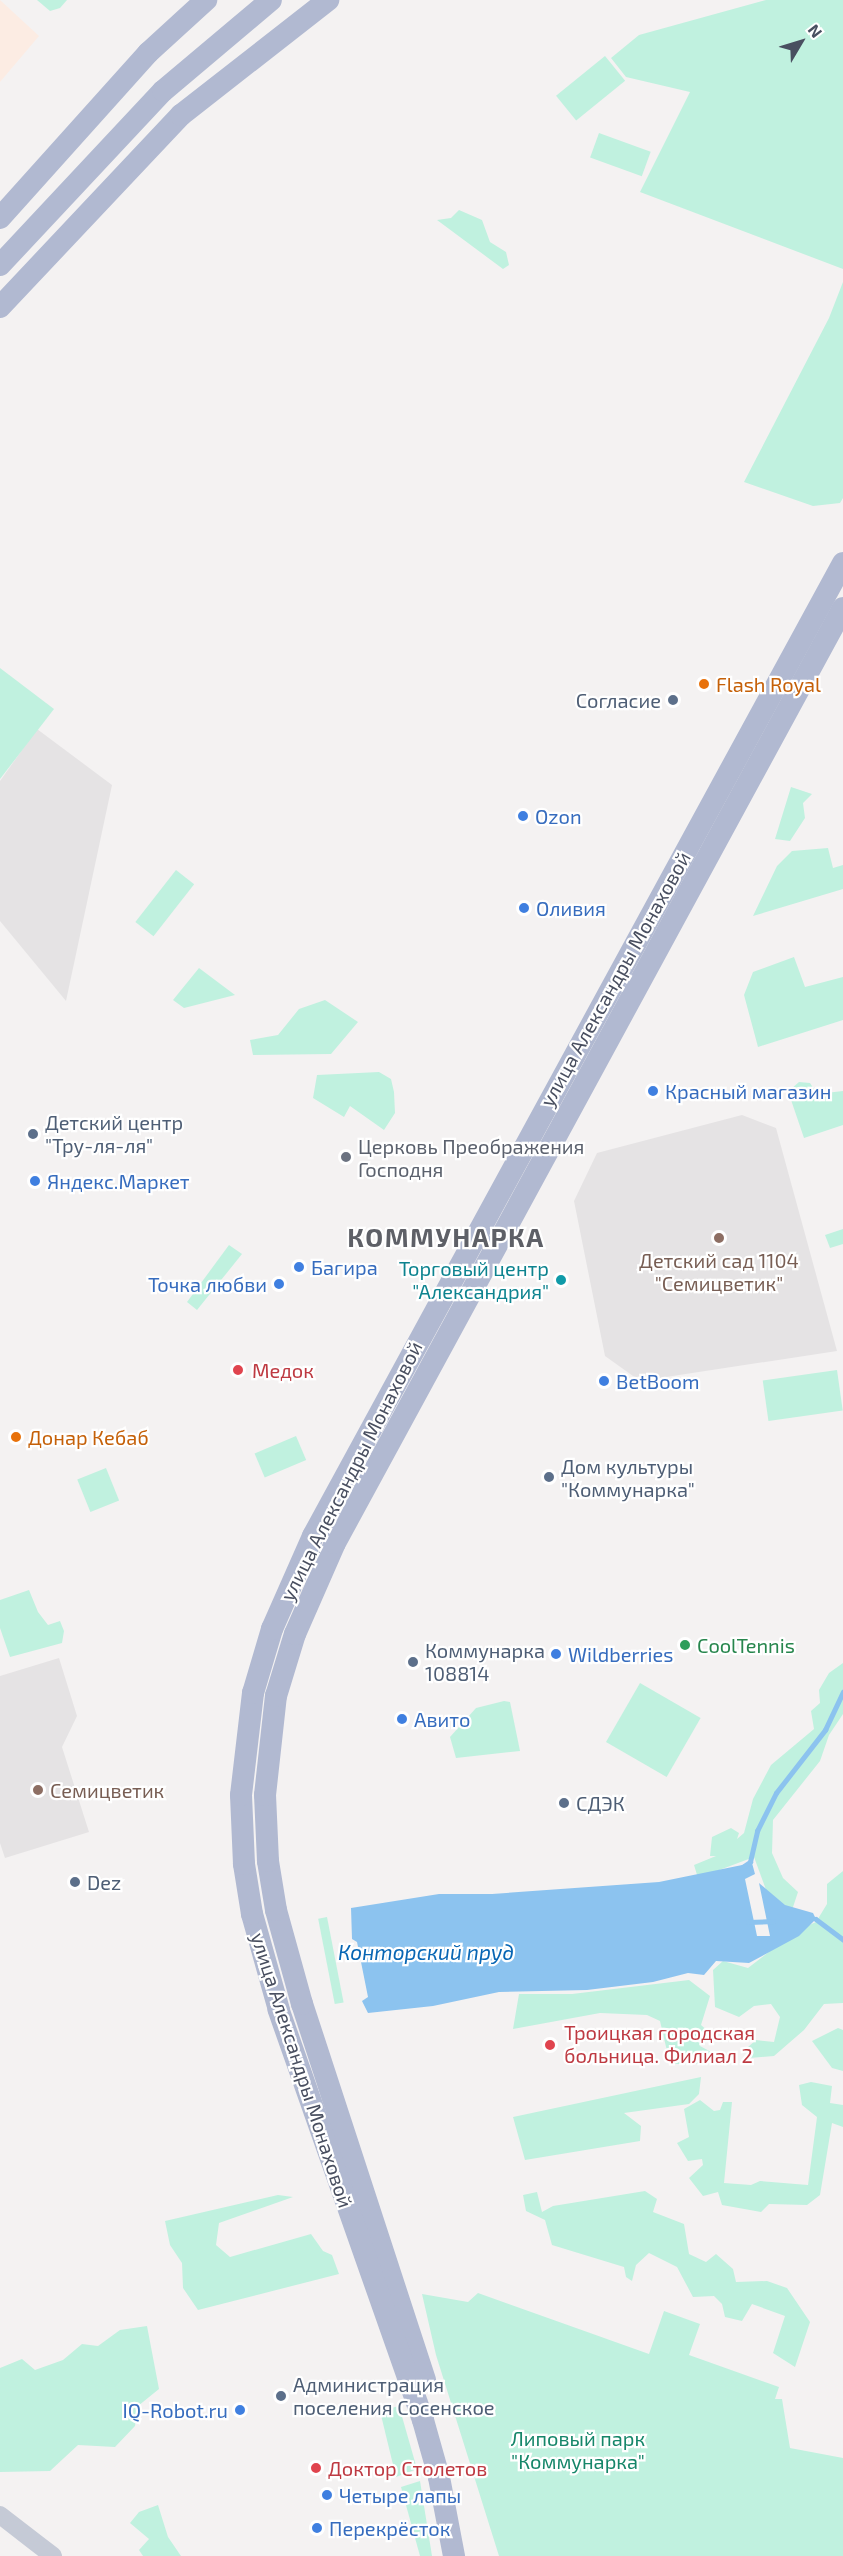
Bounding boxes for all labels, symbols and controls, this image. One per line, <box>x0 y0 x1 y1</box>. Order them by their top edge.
north arrow <box>771 12 831 72</box>
text: N <box>805 20 827 41</box>
place label: Flash Royal <box>716 672 821 696</box>
marker: Flash Royal <box>697 677 711 691</box>
place label: Согласие <box>576 688 661 712</box>
marker: Согласие <box>666 693 680 707</box>
place label: Ozon <box>535 804 582 828</box>
marker: Ozon <box>516 809 530 823</box>
street label: улица Александры Монаховой <box>535 847 695 1111</box>
place label: Оливия <box>536 896 606 920</box>
marker: Оливия <box>517 901 531 915</box>
place label: Красный магазин <box>665 1079 831 1103</box>
marker: Красный магазин <box>646 1084 660 1098</box>
place label: Детский центр "Тру-ля-ля" <box>45 1110 183 1157</box>
marker: Детский центр "Тру-ля-ля" <box>26 1127 40 1141</box>
place label: Церковь Преображения Господня <box>358 1134 584 1181</box>
marker: Церковь Преображения Господня <box>339 1150 353 1164</box>
place label: Яндекс.Маркет <box>47 1169 189 1193</box>
marker: Яндекс.Маркет <box>28 1174 42 1188</box>
district label: КОММУНАРКА <box>347 1221 545 1253</box>
marker: Детский сад 1104 "Семицветик" <box>712 1231 726 1245</box>
place label: Детский сад 1104 "Семицветик" <box>639 1248 799 1295</box>
place label: Багира <box>311 1255 378 1279</box>
place label: Торговый центр "Александрия" <box>399 1256 549 1303</box>
marker: Багира <box>292 1260 306 1274</box>
place label: Точка любви <box>148 1272 267 1296</box>
marker: Торговый центр "Александрия" <box>554 1273 568 1287</box>
marker: Точка любви <box>272 1277 286 1291</box>
street label: улица Александры Монаховой <box>275 1337 427 1605</box>
place label: Медок <box>252 1358 314 1382</box>
marker: Медок <box>229 1361 247 1379</box>
place label: BetBoom <box>616 1369 699 1393</box>
marker: BetBoom <box>597 1374 611 1388</box>
place label: Донар Кебаб <box>28 1425 149 1449</box>
marker: Донар Кебаб <box>9 1430 23 1444</box>
place label: Дом культуры "Коммунарка" <box>561 1454 695 1501</box>
marker: Дом культуры "Коммунарка" <box>542 1470 556 1484</box>
place label: CoolTennis <box>697 1633 795 1657</box>
place label: Коммунарка 108814 <box>425 1638 545 1685</box>
marker: CoolTennis <box>678 1638 692 1652</box>
place label: Wildberries <box>568 1642 673 1666</box>
marker: Wildberries <box>549 1647 563 1661</box>
marker: Коммунарка 108814 <box>406 1655 420 1669</box>
place label: Авито <box>414 1707 470 1731</box>
marker: Авито <box>395 1712 409 1726</box>
place label: Семицветик <box>50 1778 164 1802</box>
marker: Семицветик <box>31 1783 45 1797</box>
place label: СДЭК <box>576 1791 625 1815</box>
marker: СДЭК <box>557 1796 571 1810</box>
place label: Dez <box>87 1870 121 1894</box>
marker: Dez <box>68 1875 82 1889</box>
street label: улица Александры Монаховой <box>246 1929 358 2211</box>
water label: Конторский пруд <box>338 1939 514 1965</box>
place label: Троицкая городская больница. Филиал 2 <box>564 2021 755 2068</box>
marker: Троицкая городская больница. Филиал 2 <box>541 2036 559 2054</box>
place label: Администрация поселения Сосенское <box>293 2372 495 2419</box>
marker: Администрация поселения Сосенское <box>274 2389 288 2403</box>
place label: IQ-Robot.ru <box>122 2398 228 2422</box>
marker: IQ-Robot.ru <box>233 2403 247 2417</box>
park label: Липовый парк "Коммунарка" <box>511 2426 645 2473</box>
place label: Доктор Столетов <box>328 2456 487 2480</box>
marker: Доктор Столетов <box>309 2461 323 2475</box>
place label: Четыре лапы <box>339 2483 461 2507</box>
marker: Четыре лапы <box>320 2488 334 2502</box>
place label: Перекрёсток <box>329 2516 450 2540</box>
marker: Перекрёсток <box>310 2521 324 2535</box>

